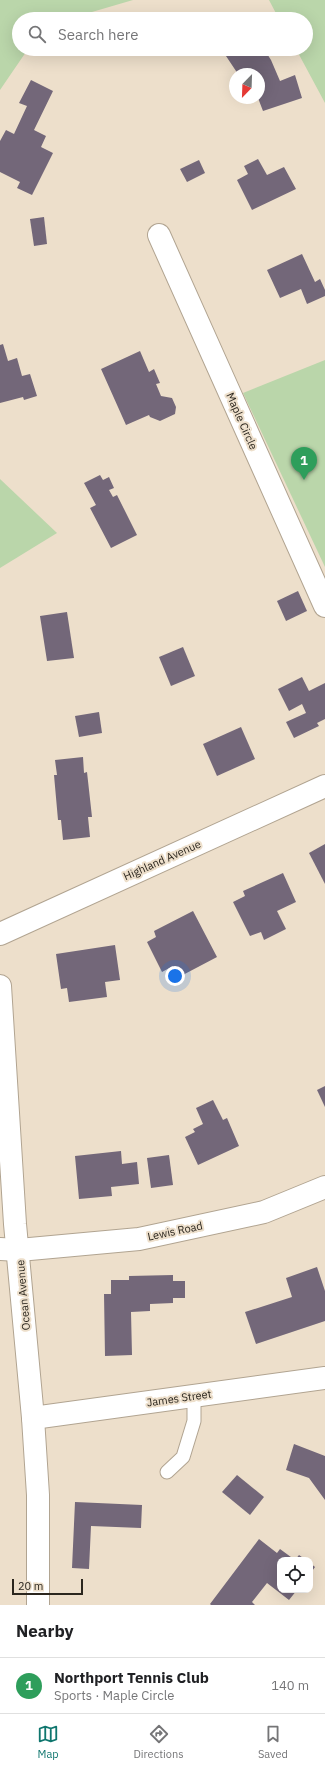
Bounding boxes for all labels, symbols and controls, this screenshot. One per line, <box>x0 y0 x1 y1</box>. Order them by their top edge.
search box <box>12 12 313 56</box>
icon: search <box>26 23 48 45</box>
text: Search here <box>58 25 138 44</box>
north arrow <box>229 68 265 104</box>
street label: Maple Circle <box>223 390 261 452</box>
pin: 1 <box>291 447 317 480</box>
street label: Highland Avenue <box>121 837 203 883</box>
your location <box>165 966 185 986</box>
street label: Lewis Road <box>146 1218 204 1244</box>
street label: Ocean Avenue <box>13 1259 33 1331</box>
street label: James Street <box>146 1387 212 1409</box>
map controls <box>277 1557 313 1593</box>
button: locate <box>277 1557 313 1593</box>
scale bar <box>12 1577 83 1596</box>
text: 20 m <box>18 1579 43 1593</box>
text: Nearby <box>16 1620 74 1642</box>
text: Northport Tennis Club <box>54 1668 209 1687</box>
text: 1 <box>25 1677 33 1694</box>
text: 140 m <box>271 1677 309 1694</box>
text: Sports · Maple Circle <box>54 1687 174 1704</box>
tab: Map <box>37 1723 59 1761</box>
tab: Directions <box>133 1723 184 1761</box>
tab: Saved <box>258 1723 288 1761</box>

